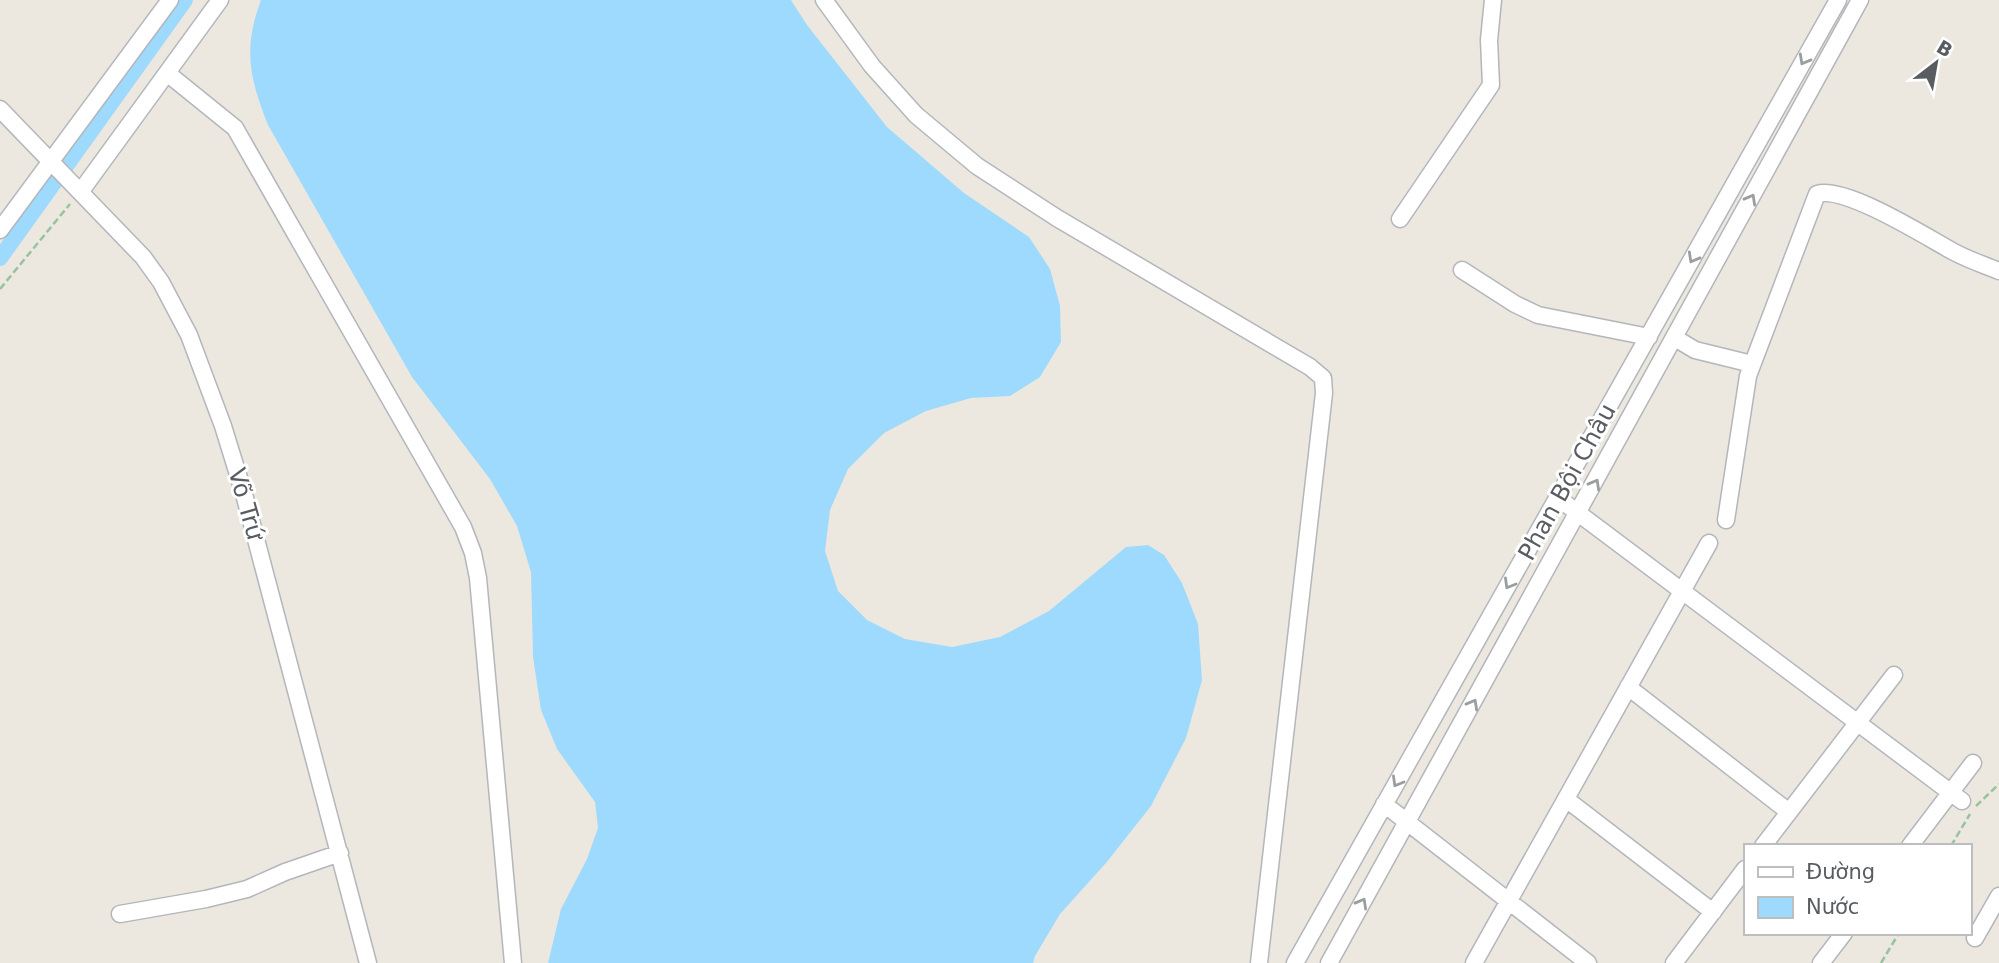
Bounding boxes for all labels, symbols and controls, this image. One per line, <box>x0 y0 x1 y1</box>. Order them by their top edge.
north arrow <box>1901 28 1971 98</box>
text: B <box>1933 35 1957 62</box>
one-way arrow <box>1799 52 1812 65</box>
one-way arrow <box>1743 193 1757 206</box>
one-way arrow <box>1688 251 1701 263</box>
street label: Phan Bội Châu <box>1512 399 1622 565</box>
street label: Võ Trứ <box>222 465 270 545</box>
one-way arrow <box>1587 479 1600 491</box>
one-way arrow <box>1504 577 1517 590</box>
one-way arrow <box>1465 699 1478 712</box>
one-way arrow <box>1392 775 1405 787</box>
legend <box>1744 844 1971 935</box>
text: Đường <box>1806 860 1875 884</box>
text: Nước <box>1806 895 1859 919</box>
one-way arrow <box>1354 898 1367 911</box>

